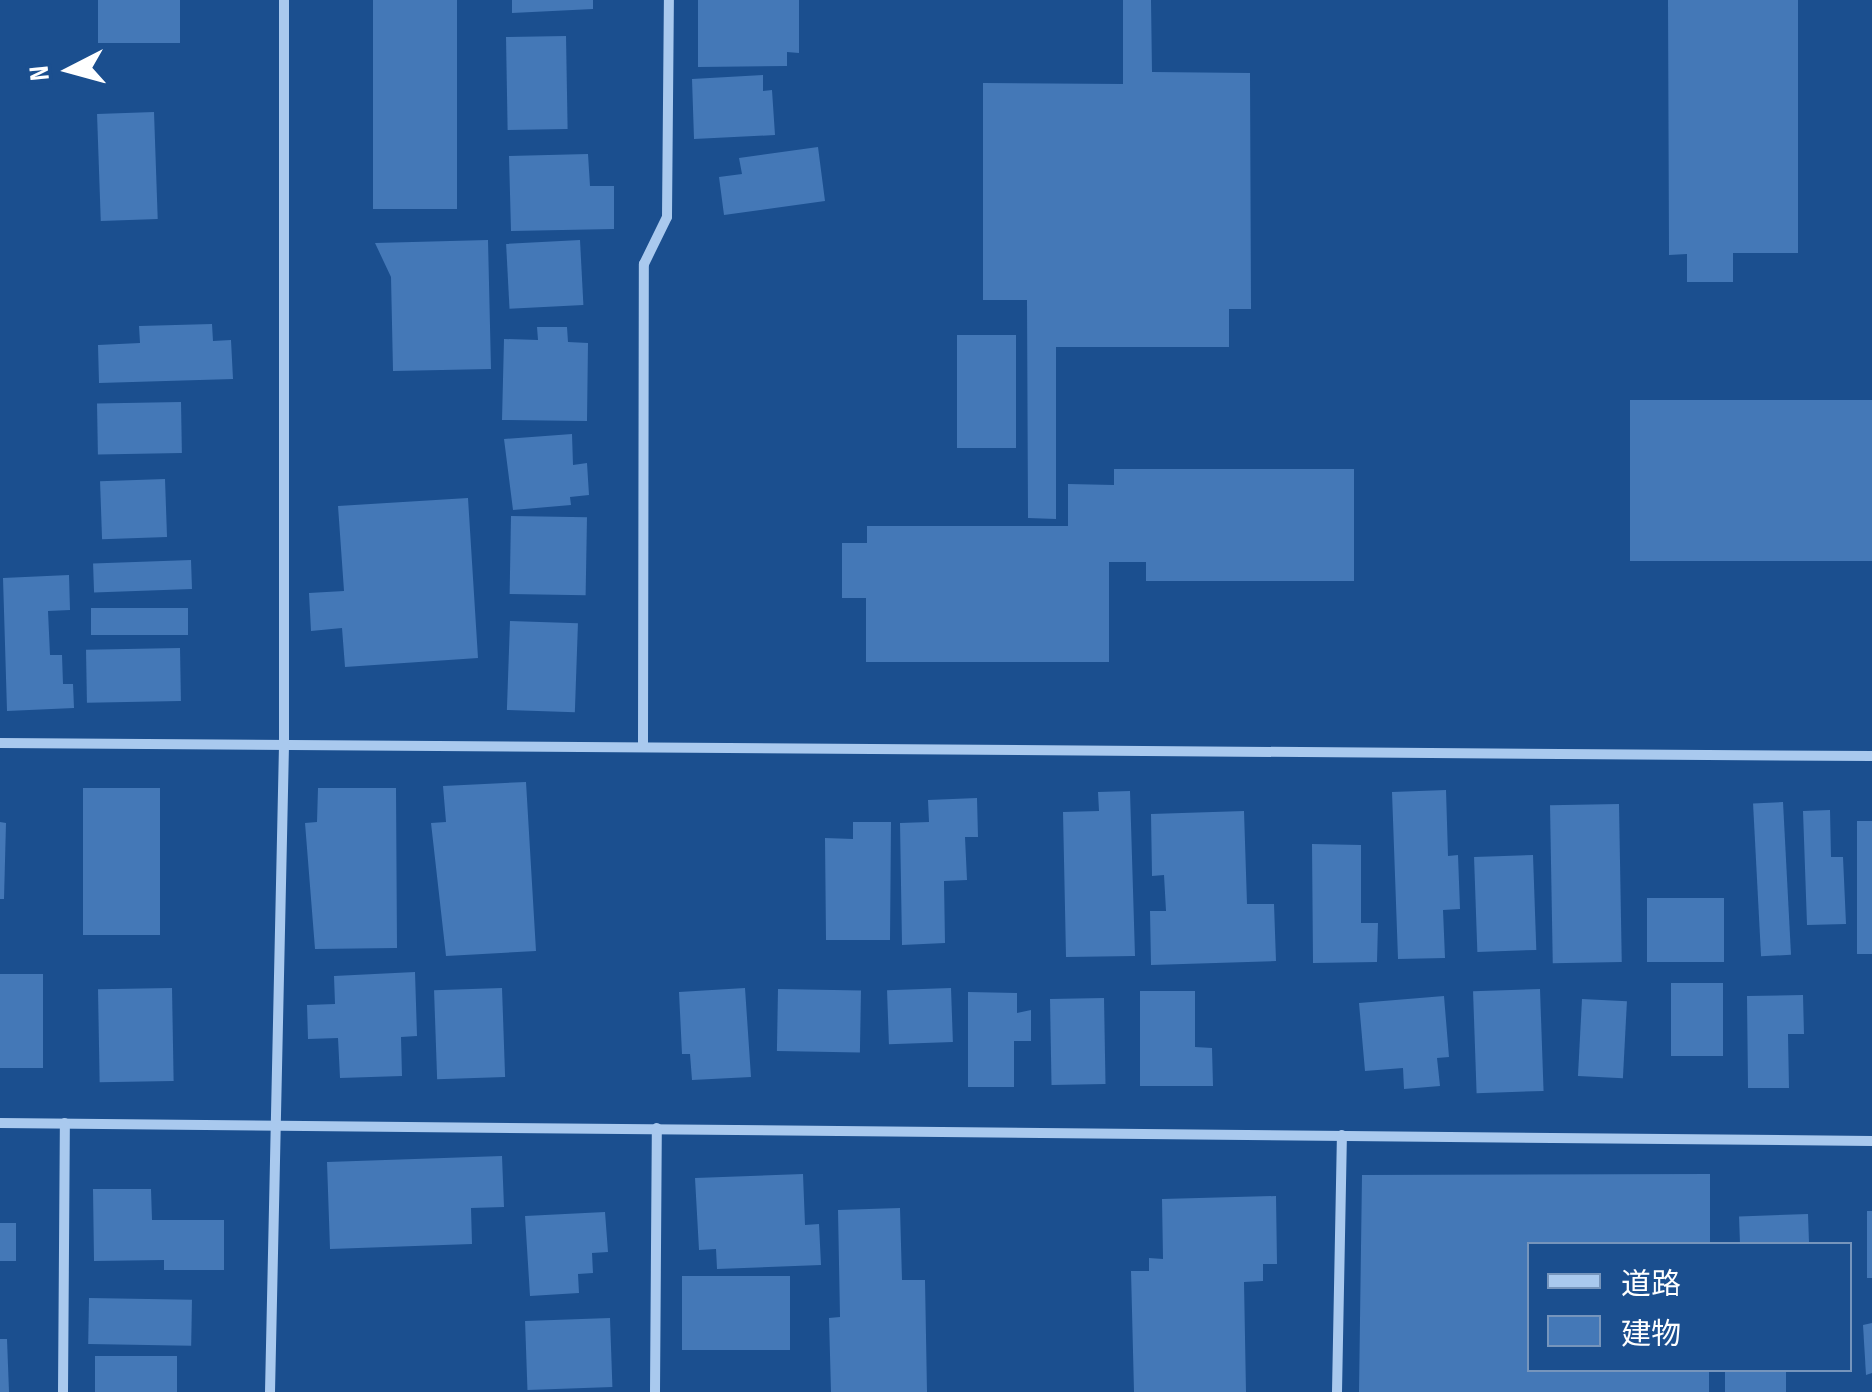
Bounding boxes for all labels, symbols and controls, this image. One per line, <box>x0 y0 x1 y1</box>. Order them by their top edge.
north arrow <box>20 20 120 120</box>
text: N <box>22 64 57 82</box>
legend <box>1527 1242 1852 1372</box>
text: 道路 <box>1621 1267 1681 1303</box>
text: 建物 <box>1621 1317 1681 1353</box>

